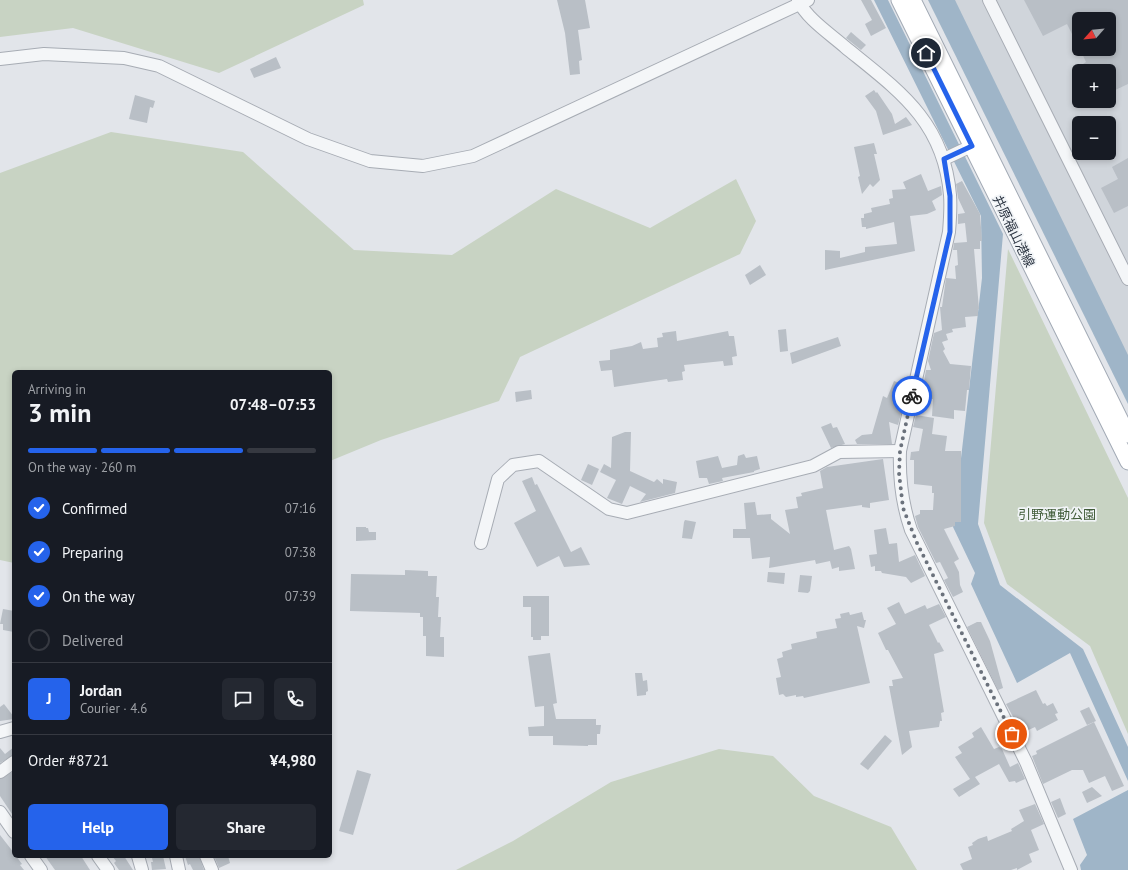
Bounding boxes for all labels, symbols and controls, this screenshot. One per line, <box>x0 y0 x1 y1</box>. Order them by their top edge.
north arrow <box>1072 12 1116 56</box>
map controls <box>1072 12 1116 160</box>
pin <box>909 36 943 70</box>
icon: home <box>915 42 937 64</box>
button: + <box>1072 64 1116 108</box>
button: − <box>1072 116 1116 160</box>
street label: 井原福山港線 <box>989 192 1038 270</box>
courier <box>892 376 932 416</box>
text: Arriving in <box>28 381 86 398</box>
icon: bike <box>901 385 923 407</box>
text: 07:48–07:53 <box>230 395 316 414</box>
text: 3 min <box>28 396 91 429</box>
text: On the way · 260 m <box>28 459 136 476</box>
icon: check <box>28 497 50 519</box>
text: Confirmed <box>62 499 127 518</box>
text: 07:16 <box>285 500 316 517</box>
park label: 引野運動公園 <box>1018 506 1096 523</box>
icon: check <box>28 541 50 563</box>
text: Preparing <box>62 543 124 562</box>
text: 07:38 <box>285 544 316 561</box>
icon: check <box>28 585 50 607</box>
text: On the way <box>62 587 135 606</box>
text: 07:39 <box>285 588 316 605</box>
text: Delivered <box>62 631 123 650</box>
button: chat <box>222 678 264 720</box>
button: phone <box>274 678 316 720</box>
text: Jordan <box>80 681 122 700</box>
text: J <box>46 689 52 708</box>
text: Courier · 4.6 <box>80 700 147 717</box>
pin <box>995 717 1029 751</box>
icon: bag <box>1001 723 1023 745</box>
text: Order #8721 <box>28 751 109 770</box>
text: ¥4,980 <box>270 751 316 770</box>
button: Help <box>28 804 168 850</box>
button: Share <box>176 804 316 850</box>

